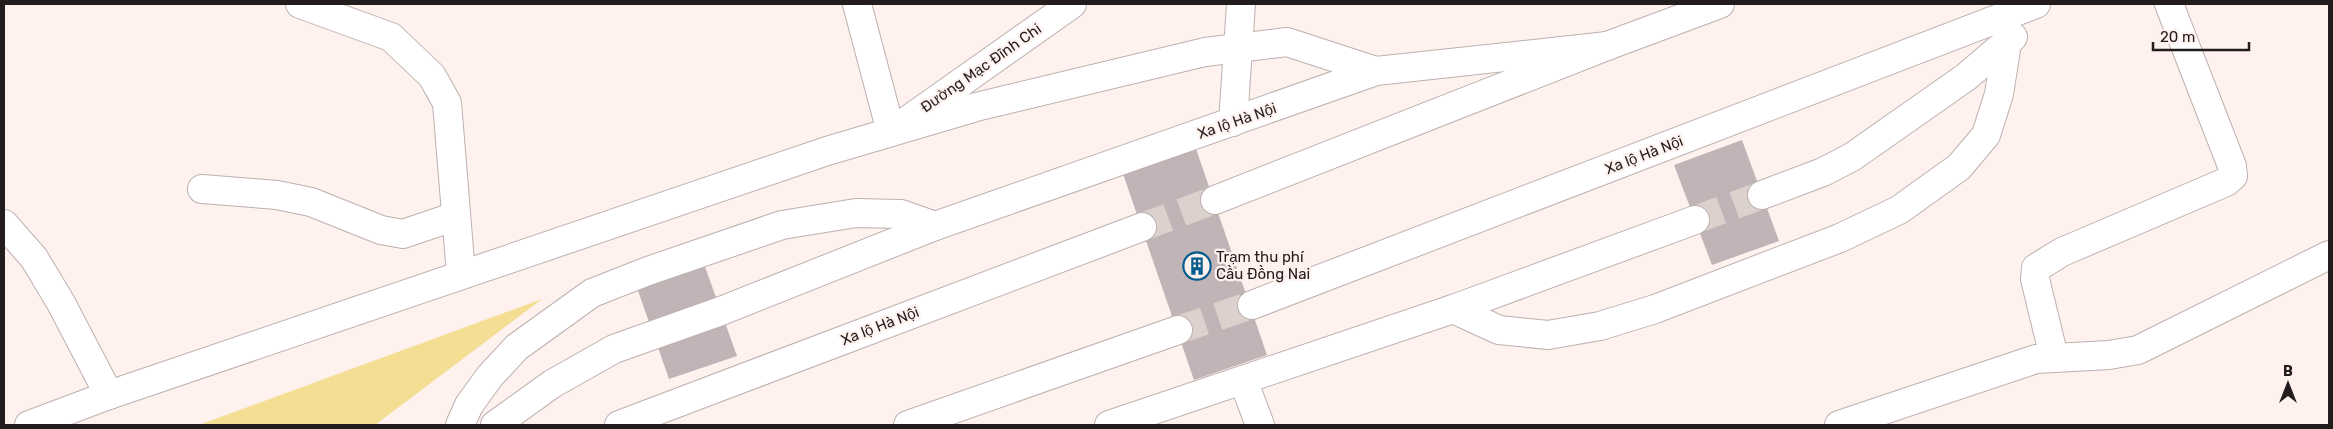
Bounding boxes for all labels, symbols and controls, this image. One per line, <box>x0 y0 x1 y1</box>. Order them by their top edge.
street label: Đường Mạc Đĩnh Chi <box>917 20 1045 116</box>
scale bar <box>2153 20 2249 52</box>
text: 20 m <box>2160 28 2195 46</box>
street label: Xa lộ Hà Nội <box>1195 99 1279 143</box>
street label: Xa lộ Hà Nội <box>1602 132 1686 178</box>
place label: Trạm thu phí Cầu Đồng Nai <box>1216 248 1310 283</box>
building icon: Trạm thu phí Cầu Đồng Nai <box>1182 251 1212 281</box>
street label: Xa lộ Hà Nội <box>838 303 922 349</box>
north arrow <box>2263 359 2313 409</box>
text: B <box>2283 363 2293 380</box>

